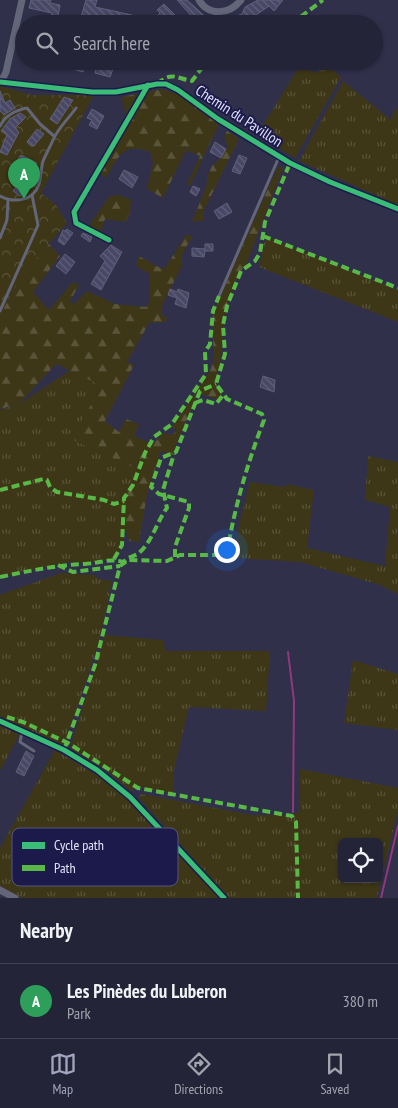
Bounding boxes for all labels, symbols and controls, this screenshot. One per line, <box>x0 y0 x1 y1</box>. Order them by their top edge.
search box <box>15 15 383 70</box>
icon: search <box>33 29 61 57</box>
text: Search here <box>73 31 150 55</box>
street label: Chemin du Pavillon <box>192 80 286 151</box>
pin: A <box>8 158 40 199</box>
your location <box>214 537 240 563</box>
legend <box>12 828 178 886</box>
text: Cycle path <box>54 836 104 854</box>
map controls <box>338 838 383 883</box>
button: locate <box>338 838 383 883</box>
text: Path <box>54 859 76 877</box>
text: Nearby <box>20 917 73 944</box>
text: Les Pinèdes du Luberon <box>67 979 227 1003</box>
text: A <box>32 991 40 1011</box>
text: 380 m <box>343 991 378 1011</box>
text: Park <box>67 1003 91 1023</box>
tab: Map <box>49 1050 77 1098</box>
tab: Directions <box>174 1050 223 1098</box>
tab: Saved <box>320 1050 349 1098</box>

